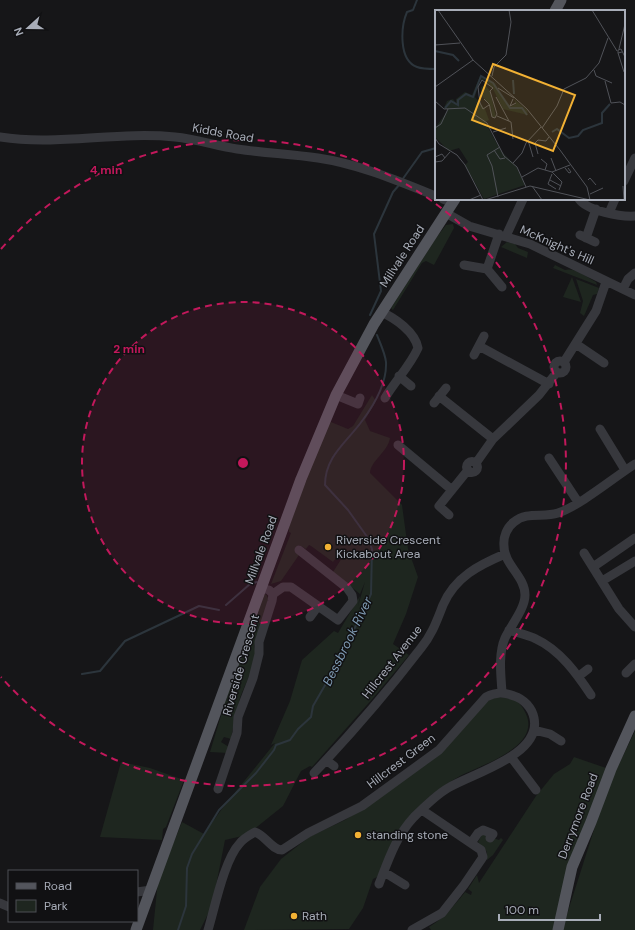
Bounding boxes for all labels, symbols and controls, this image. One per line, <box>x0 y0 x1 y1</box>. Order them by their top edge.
north arrow <box>8 8 48 48</box>
inset map <box>435 10 625 200</box>
text: N <box>11 25 27 38</box>
street label: Kidds Road <box>191 120 255 146</box>
text: 4 min <box>90 162 122 178</box>
street label: Millvale Road <box>376 222 428 290</box>
street label: McKnight's Hill <box>517 222 597 268</box>
text: 2 min <box>113 341 145 357</box>
centre of rings <box>236 456 250 470</box>
street label: Millvale Road <box>241 514 281 586</box>
place label: Riverside Crescent Kickabout Area <box>336 532 441 562</box>
marker: Riverside Crescent Kickabout Area <box>323 542 333 552</box>
water label: Bessbrook River <box>319 593 377 688</box>
street label: Riverside Crescent <box>219 612 263 718</box>
street label: Hillcrest Avenue <box>358 622 426 702</box>
street label: Hillcrest Green <box>364 730 439 792</box>
street label: Derrymore Road <box>554 771 602 861</box>
place label: standing stone <box>366 827 448 843</box>
marker: standing stone <box>353 830 363 840</box>
legend <box>8 870 138 922</box>
text: Road <box>44 878 72 894</box>
scale bar <box>499 896 600 922</box>
text: Park <box>44 898 68 914</box>
text: 100 m <box>505 902 539 918</box>
place label: Rath <box>302 908 327 924</box>
marker: Rath <box>289 911 299 921</box>

